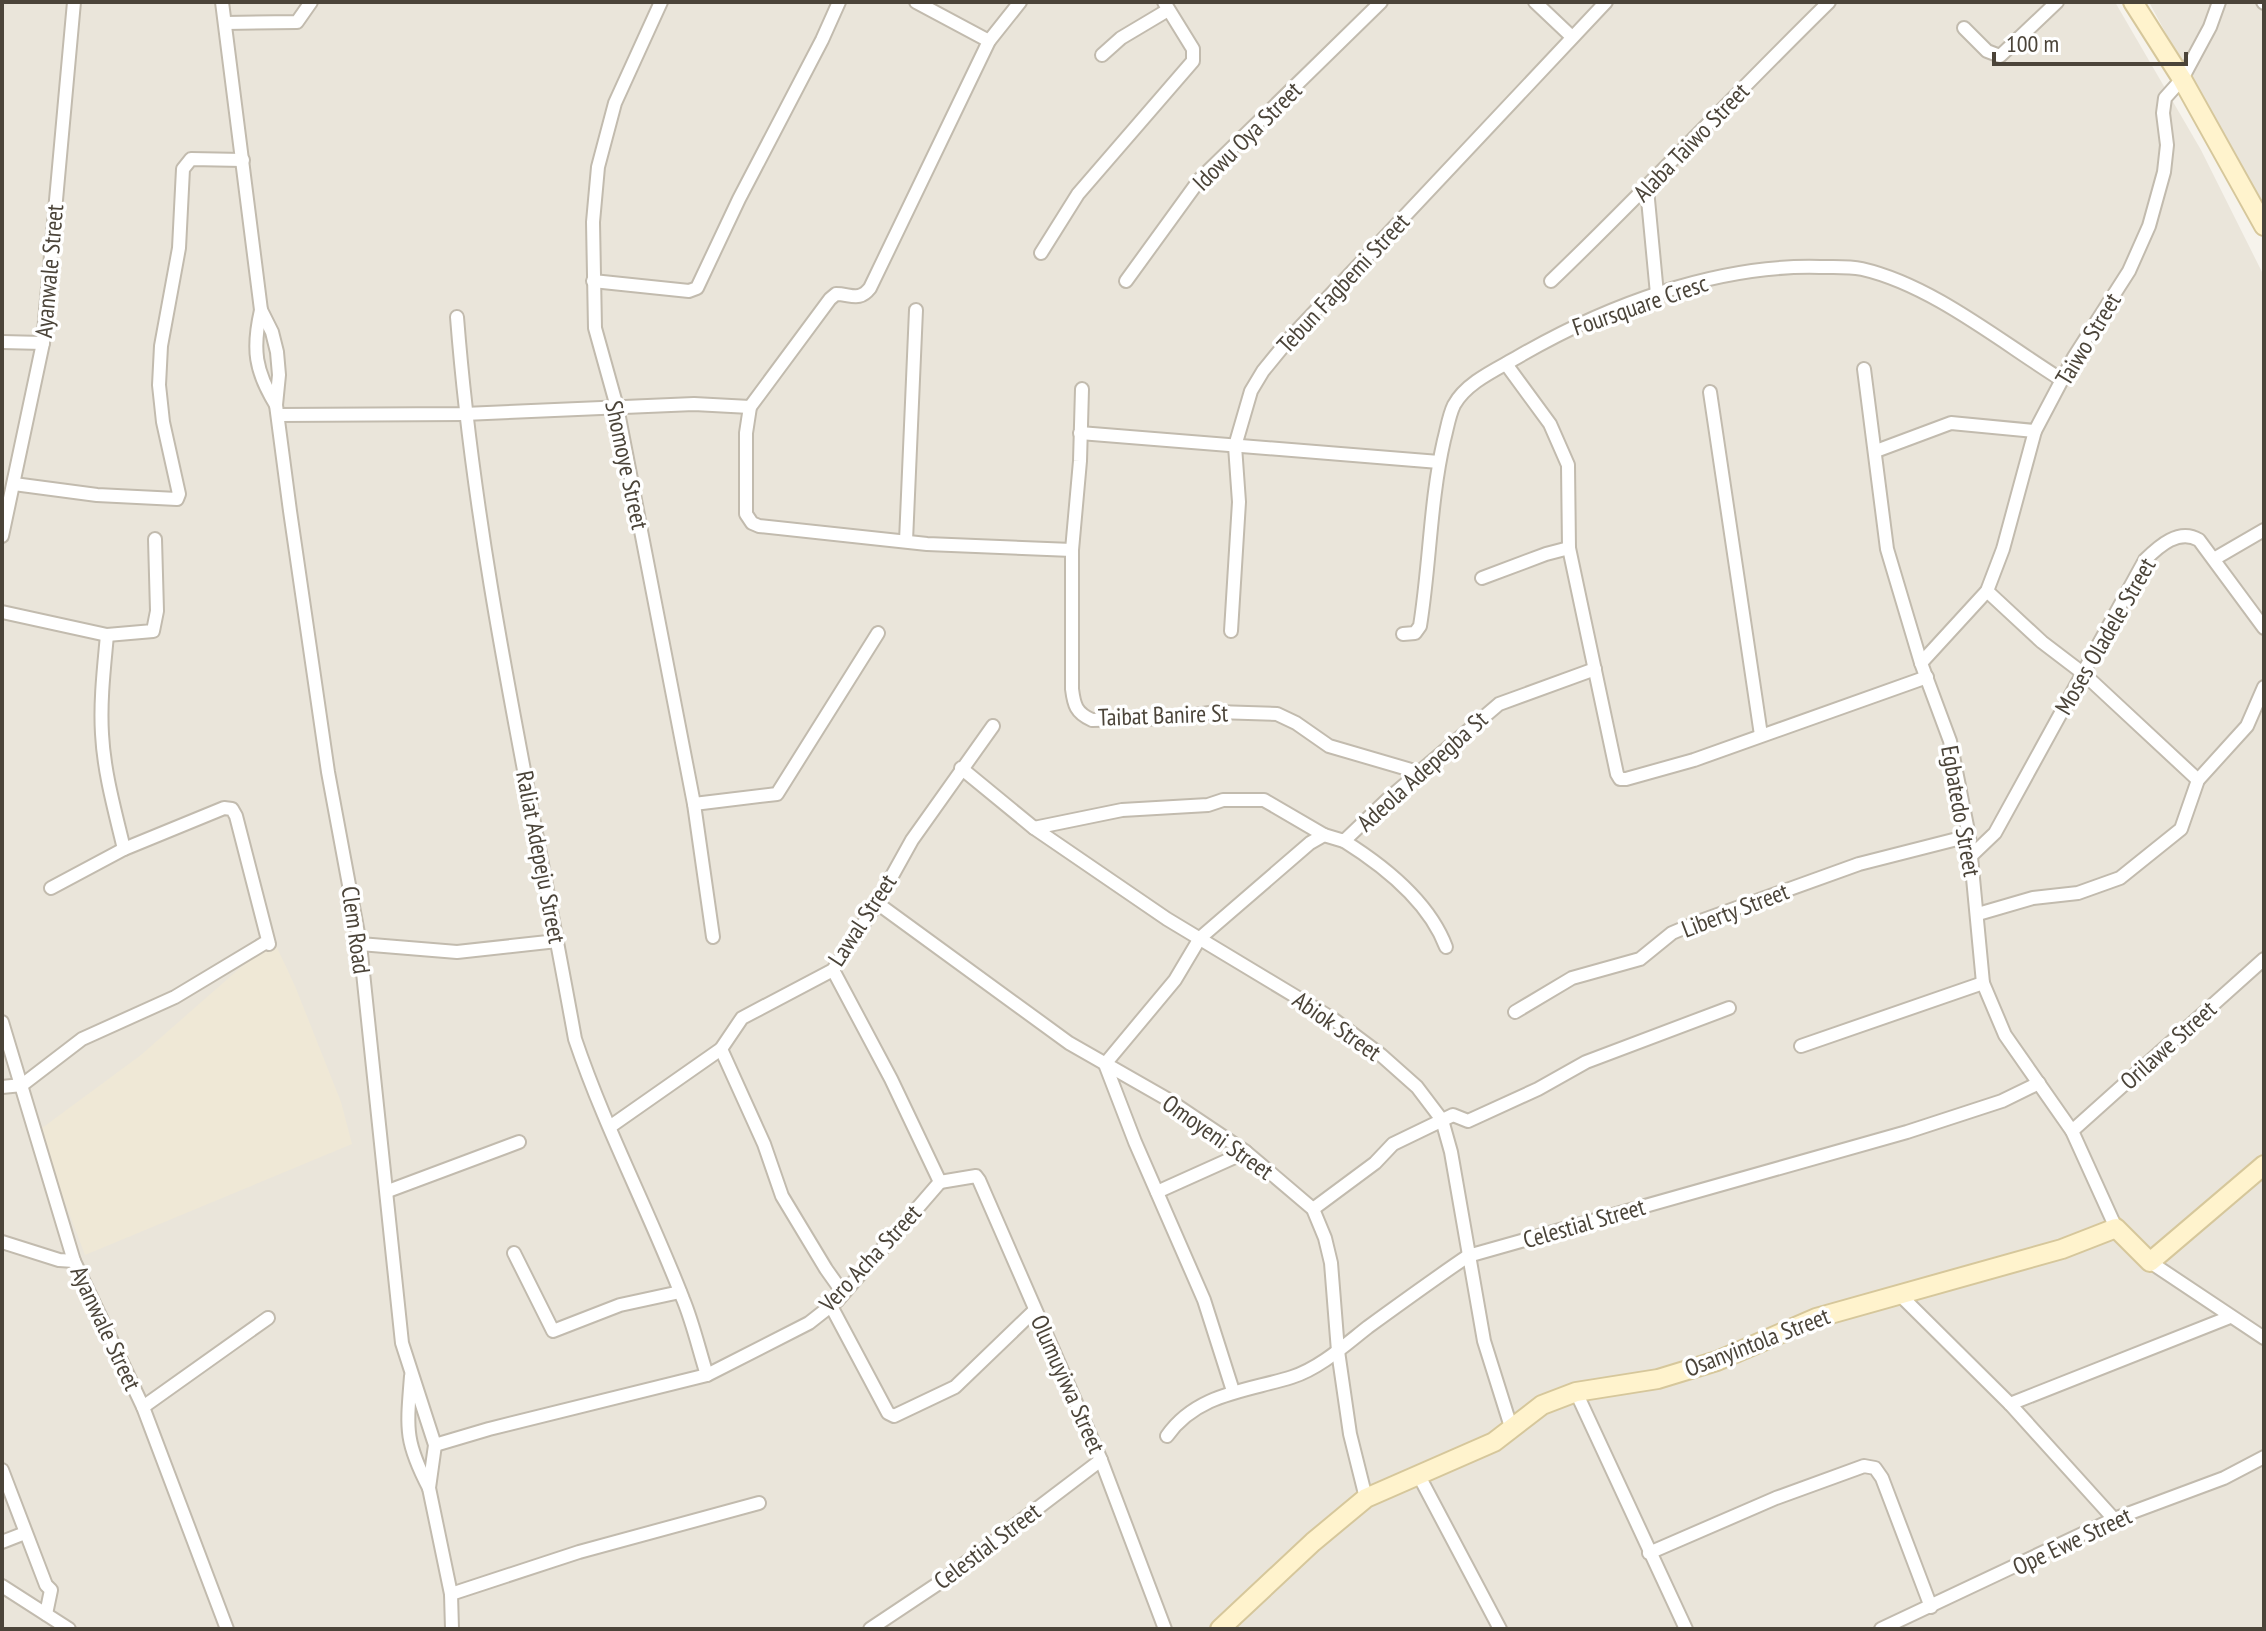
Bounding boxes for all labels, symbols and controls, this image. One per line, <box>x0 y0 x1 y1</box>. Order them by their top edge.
scale bar <box>1994 16 2186 66</box>
text: 100 m <box>2006 28 2059 59</box>
street label: Idowu Oya Street <box>1186 75 1308 197</box>
street label: Alaba Taiwo Street <box>1626 76 1756 208</box>
street label: Ayanwale Street <box>28 203 70 339</box>
street label: Tebun Fagbemi Street <box>1270 206 1416 360</box>
street label: Foursquare Cresc <box>1568 267 1712 343</box>
street label: Taiwo Street <box>2048 287 2128 391</box>
street label: Shomoye Street <box>598 398 656 533</box>
street label: Moses Oladele Street <box>2048 552 2163 720</box>
street label: Taibat Banire St <box>1097 697 1229 733</box>
street label: Adeola Adepegba St <box>1350 704 1494 838</box>
street label: Egbatedo Street <box>1934 743 1988 879</box>
street label: Raliat Adepeju Street <box>509 768 573 946</box>
street label: Lawal Street <box>821 868 903 972</box>
street label: Liberty Street <box>1677 875 1793 945</box>
street label: Clem Road <box>335 884 377 976</box>
street label: Abiok Street <box>1287 984 1388 1068</box>
street label: Orilawe Street <box>2113 993 2223 1096</box>
street label: Omoyeni Street <box>1157 1087 1280 1187</box>
street label: Celestial Street <box>1519 1191 1649 1255</box>
street label: Vero Acha Street <box>812 1197 928 1319</box>
street label: Ayanwale Street <box>64 1261 148 1396</box>
street label: Osanyintola Street <box>1680 1300 1834 1384</box>
street label: Olumuyiwa Street <box>1024 1310 1112 1458</box>
street label: Celestial Street <box>928 1496 1047 1596</box>
street label: Ope Ewe Street <box>2008 1500 2137 1582</box>

